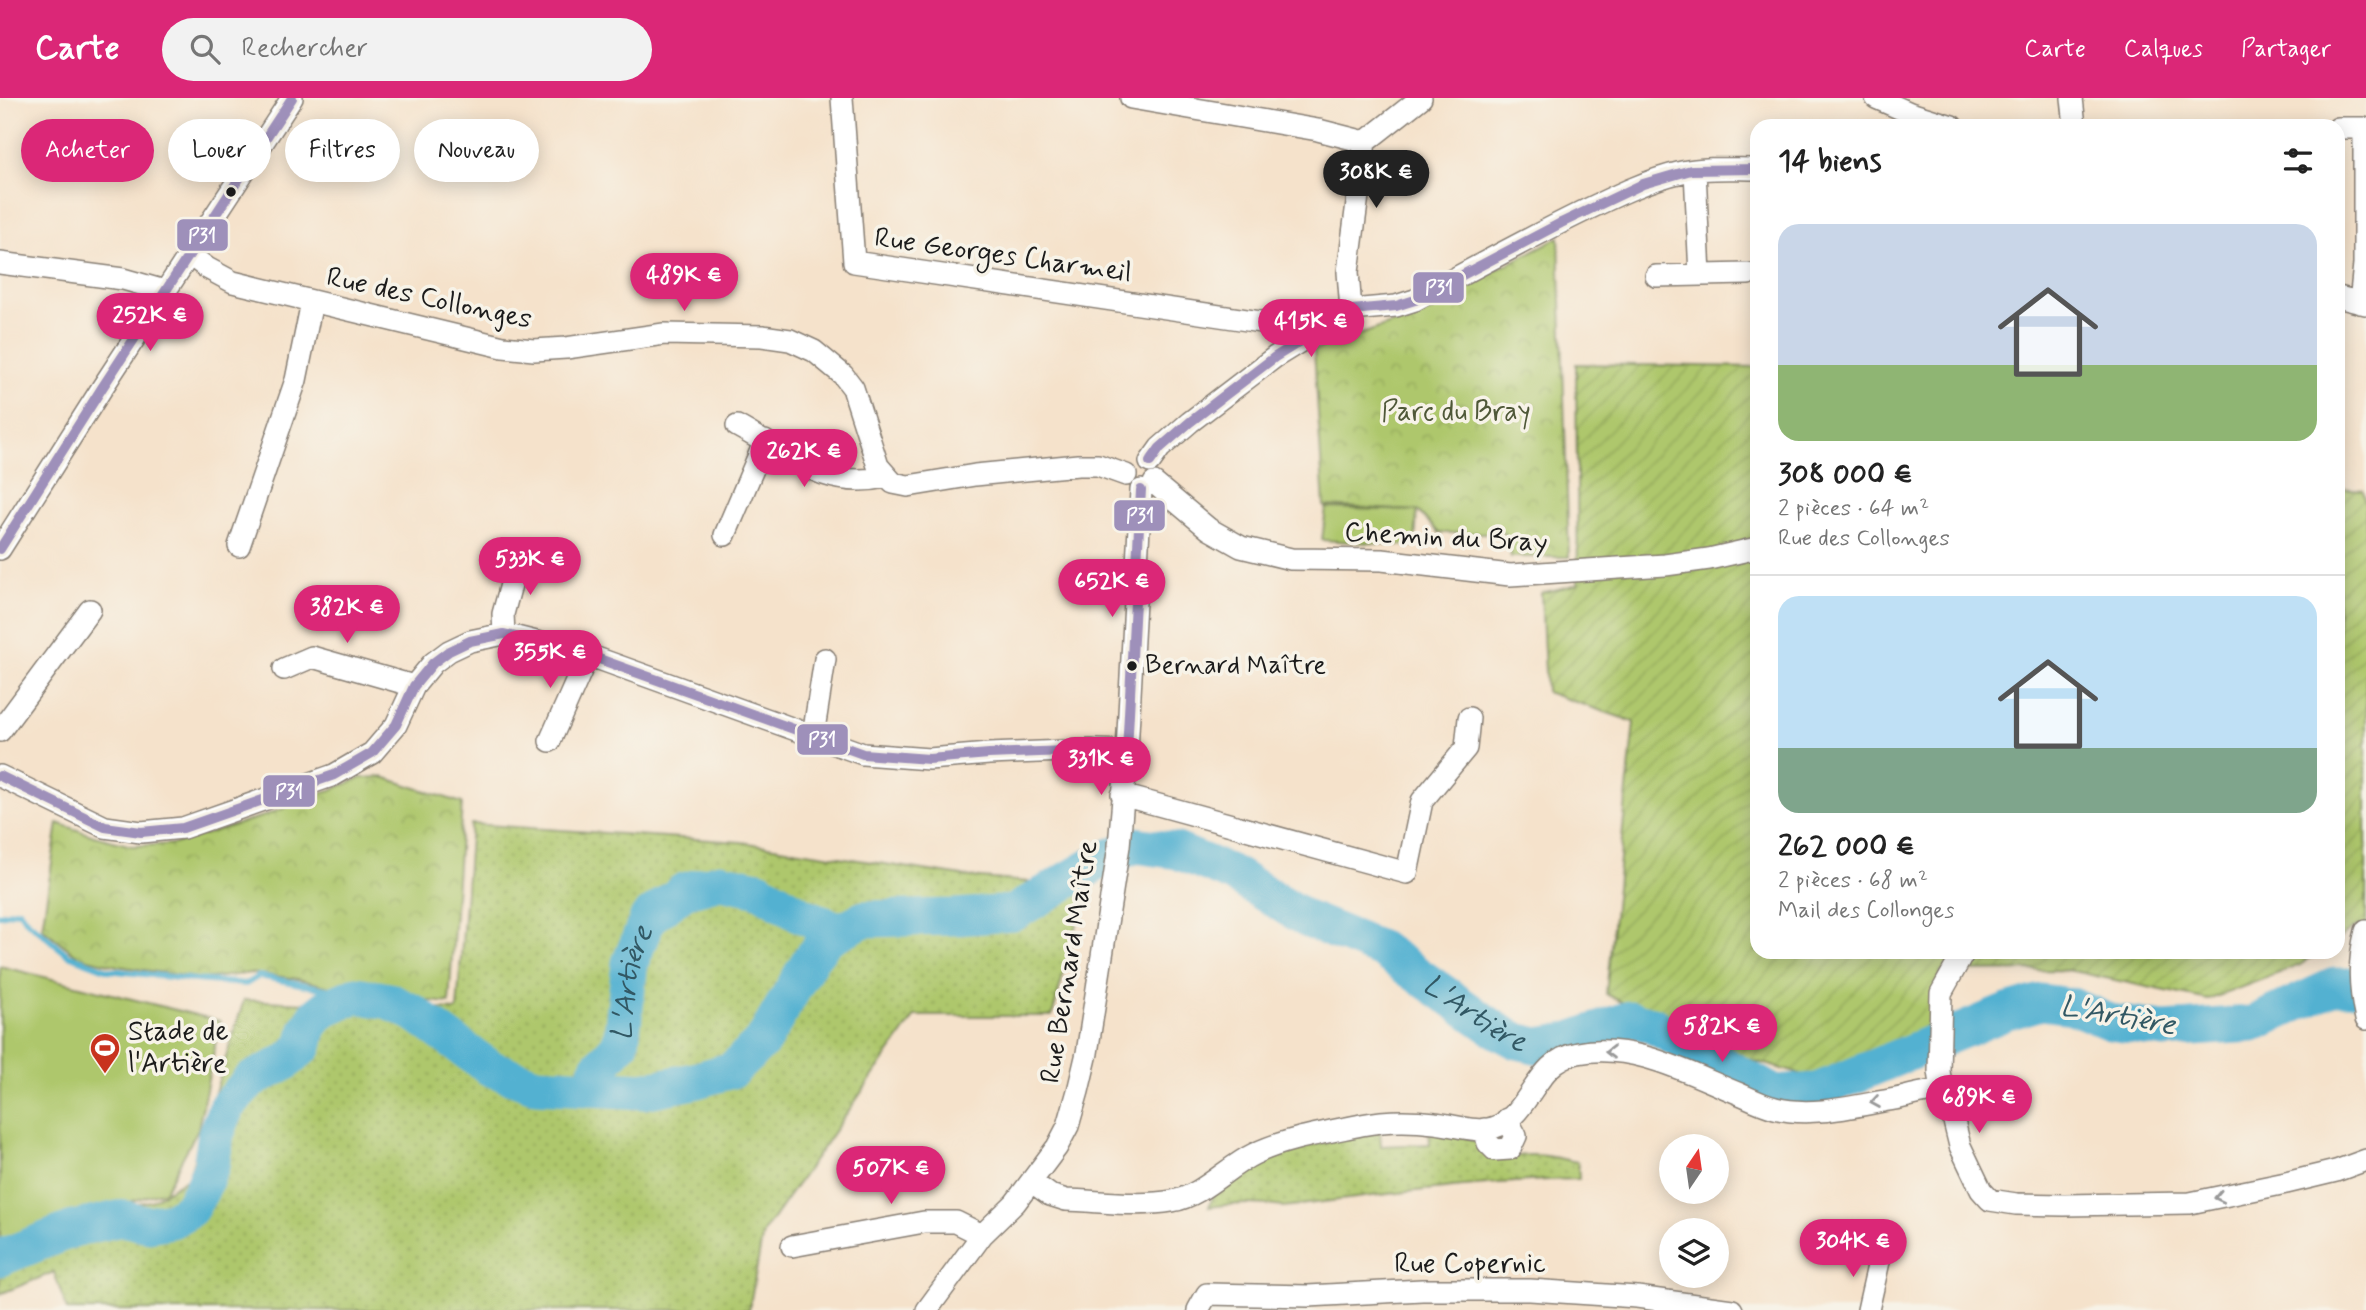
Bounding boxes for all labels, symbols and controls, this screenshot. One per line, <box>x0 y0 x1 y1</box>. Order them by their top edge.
search box <box>162 18 652 81</box>
text: Carte <box>35 27 120 71</box>
icon: search <box>186 30 224 68</box>
text: Rechercher <box>242 32 368 66</box>
text: Carte <box>2024 34 2086 65</box>
text: Calques <box>2124 34 2203 65</box>
text: Partager <box>2241 34 2331 65</box>
chip: Acheter <box>21 119 154 182</box>
chip: Louer <box>168 119 271 182</box>
chip: Filtres <box>285 119 400 182</box>
chip: Nouveau <box>414 119 539 182</box>
text: 14 biens <box>1778 142 1882 181</box>
icon: filters <box>2279 142 2317 180</box>
pin: 308K € <box>1319 150 1433 210</box>
text: 308K € <box>1339 158 1413 188</box>
unlabelled marker <box>224 185 238 199</box>
line badge: P31 <box>176 218 229 252</box>
street label: Rue Georges Charmeil <box>872 220 1134 294</box>
text: P31 <box>188 224 216 249</box>
pin: 489K € <box>627 254 741 313</box>
street label: Rue des Collonges <box>323 259 535 339</box>
text: 489K € <box>646 261 722 291</box>
icon: home <box>1985 269 2111 395</box>
line badge: P31 <box>1412 271 1465 304</box>
text: P31 <box>1425 276 1453 301</box>
pin: 252K € <box>93 294 207 353</box>
pin: 415K € <box>1254 300 1368 359</box>
text: 252K € <box>113 301 187 331</box>
text: 415K € <box>1274 307 1348 337</box>
park label: Parc du Bray <box>1381 394 1531 431</box>
pin: 262K € <box>747 430 861 489</box>
text: 262K € <box>766 437 842 467</box>
text: 308 000 € <box>1778 455 1913 494</box>
text: 2 pièces · 64 m² <box>1778 494 1929 524</box>
line badge: P31 <box>1113 499 1166 532</box>
text: P31 <box>1126 504 1154 529</box>
street label: Chemin du Bray <box>1343 514 1549 562</box>
text: Rue des Collonges <box>1778 524 1950 554</box>
pin: 533K € <box>473 538 587 597</box>
text: 533K € <box>495 545 565 575</box>
pin: 652K € <box>1055 560 1169 619</box>
text: 652K € <box>1074 567 1150 597</box>
pin: 382K € <box>290 586 404 645</box>
text: 382K € <box>310 593 384 623</box>
pin: 355K € <box>493 630 607 690</box>
text: 355K € <box>514 638 586 668</box>
icon: home <box>1985 641 2111 767</box>
place label: Bernard Maître <box>1145 649 1326 683</box>
marker: Bernard Maître <box>1125 659 1139 673</box>
line badge: P31 <box>796 723 849 756</box>
text: P31 <box>808 728 836 753</box>
pin: 331K € <box>1044 738 1158 797</box>
text: 331K € <box>1068 745 1134 775</box>
line badge: P31 <box>262 774 316 808</box>
text: P31 <box>275 780 303 805</box>
text: 262 000 € <box>1778 827 1915 866</box>
street label: Rue Bernard Maître <box>1033 838 1107 1086</box>
text: 2 pièces · 68 m² <box>1778 866 1928 896</box>
text: Mail des Collonges <box>1778 896 1954 926</box>
water label: L'Artière <box>602 919 663 1042</box>
water label: L'Artière <box>1415 965 1530 1062</box>
water label: L'Artière <box>2057 987 2180 1046</box>
pin: 582K € <box>1665 1004 1779 1064</box>
text: 582K € <box>1683 1012 1761 1042</box>
place label: Stade de l'Artière <box>128 1014 229 1083</box>
sports icon: Stade de l'Artière <box>88 1031 122 1075</box>
one-way arrow <box>1604 1044 1615 1060</box>
pin: 689K € <box>1922 1076 2036 1135</box>
text: 689K € <box>1942 1083 2016 1113</box>
one-way arrow <box>1869 1094 1881 1109</box>
north arrow <box>1659 1134 1729 1204</box>
map controls <box>1659 1134 1729 1288</box>
pin: 507K € <box>834 1146 948 1206</box>
text: 507K € <box>852 1154 930 1184</box>
one-way arrow <box>2213 1188 2225 1203</box>
button: layers <box>1659 1218 1729 1288</box>
pin: 304K € <box>1796 1220 1910 1279</box>
text: 304K € <box>1816 1227 1890 1257</box>
street label: Rue Copernic <box>1394 1246 1546 1283</box>

